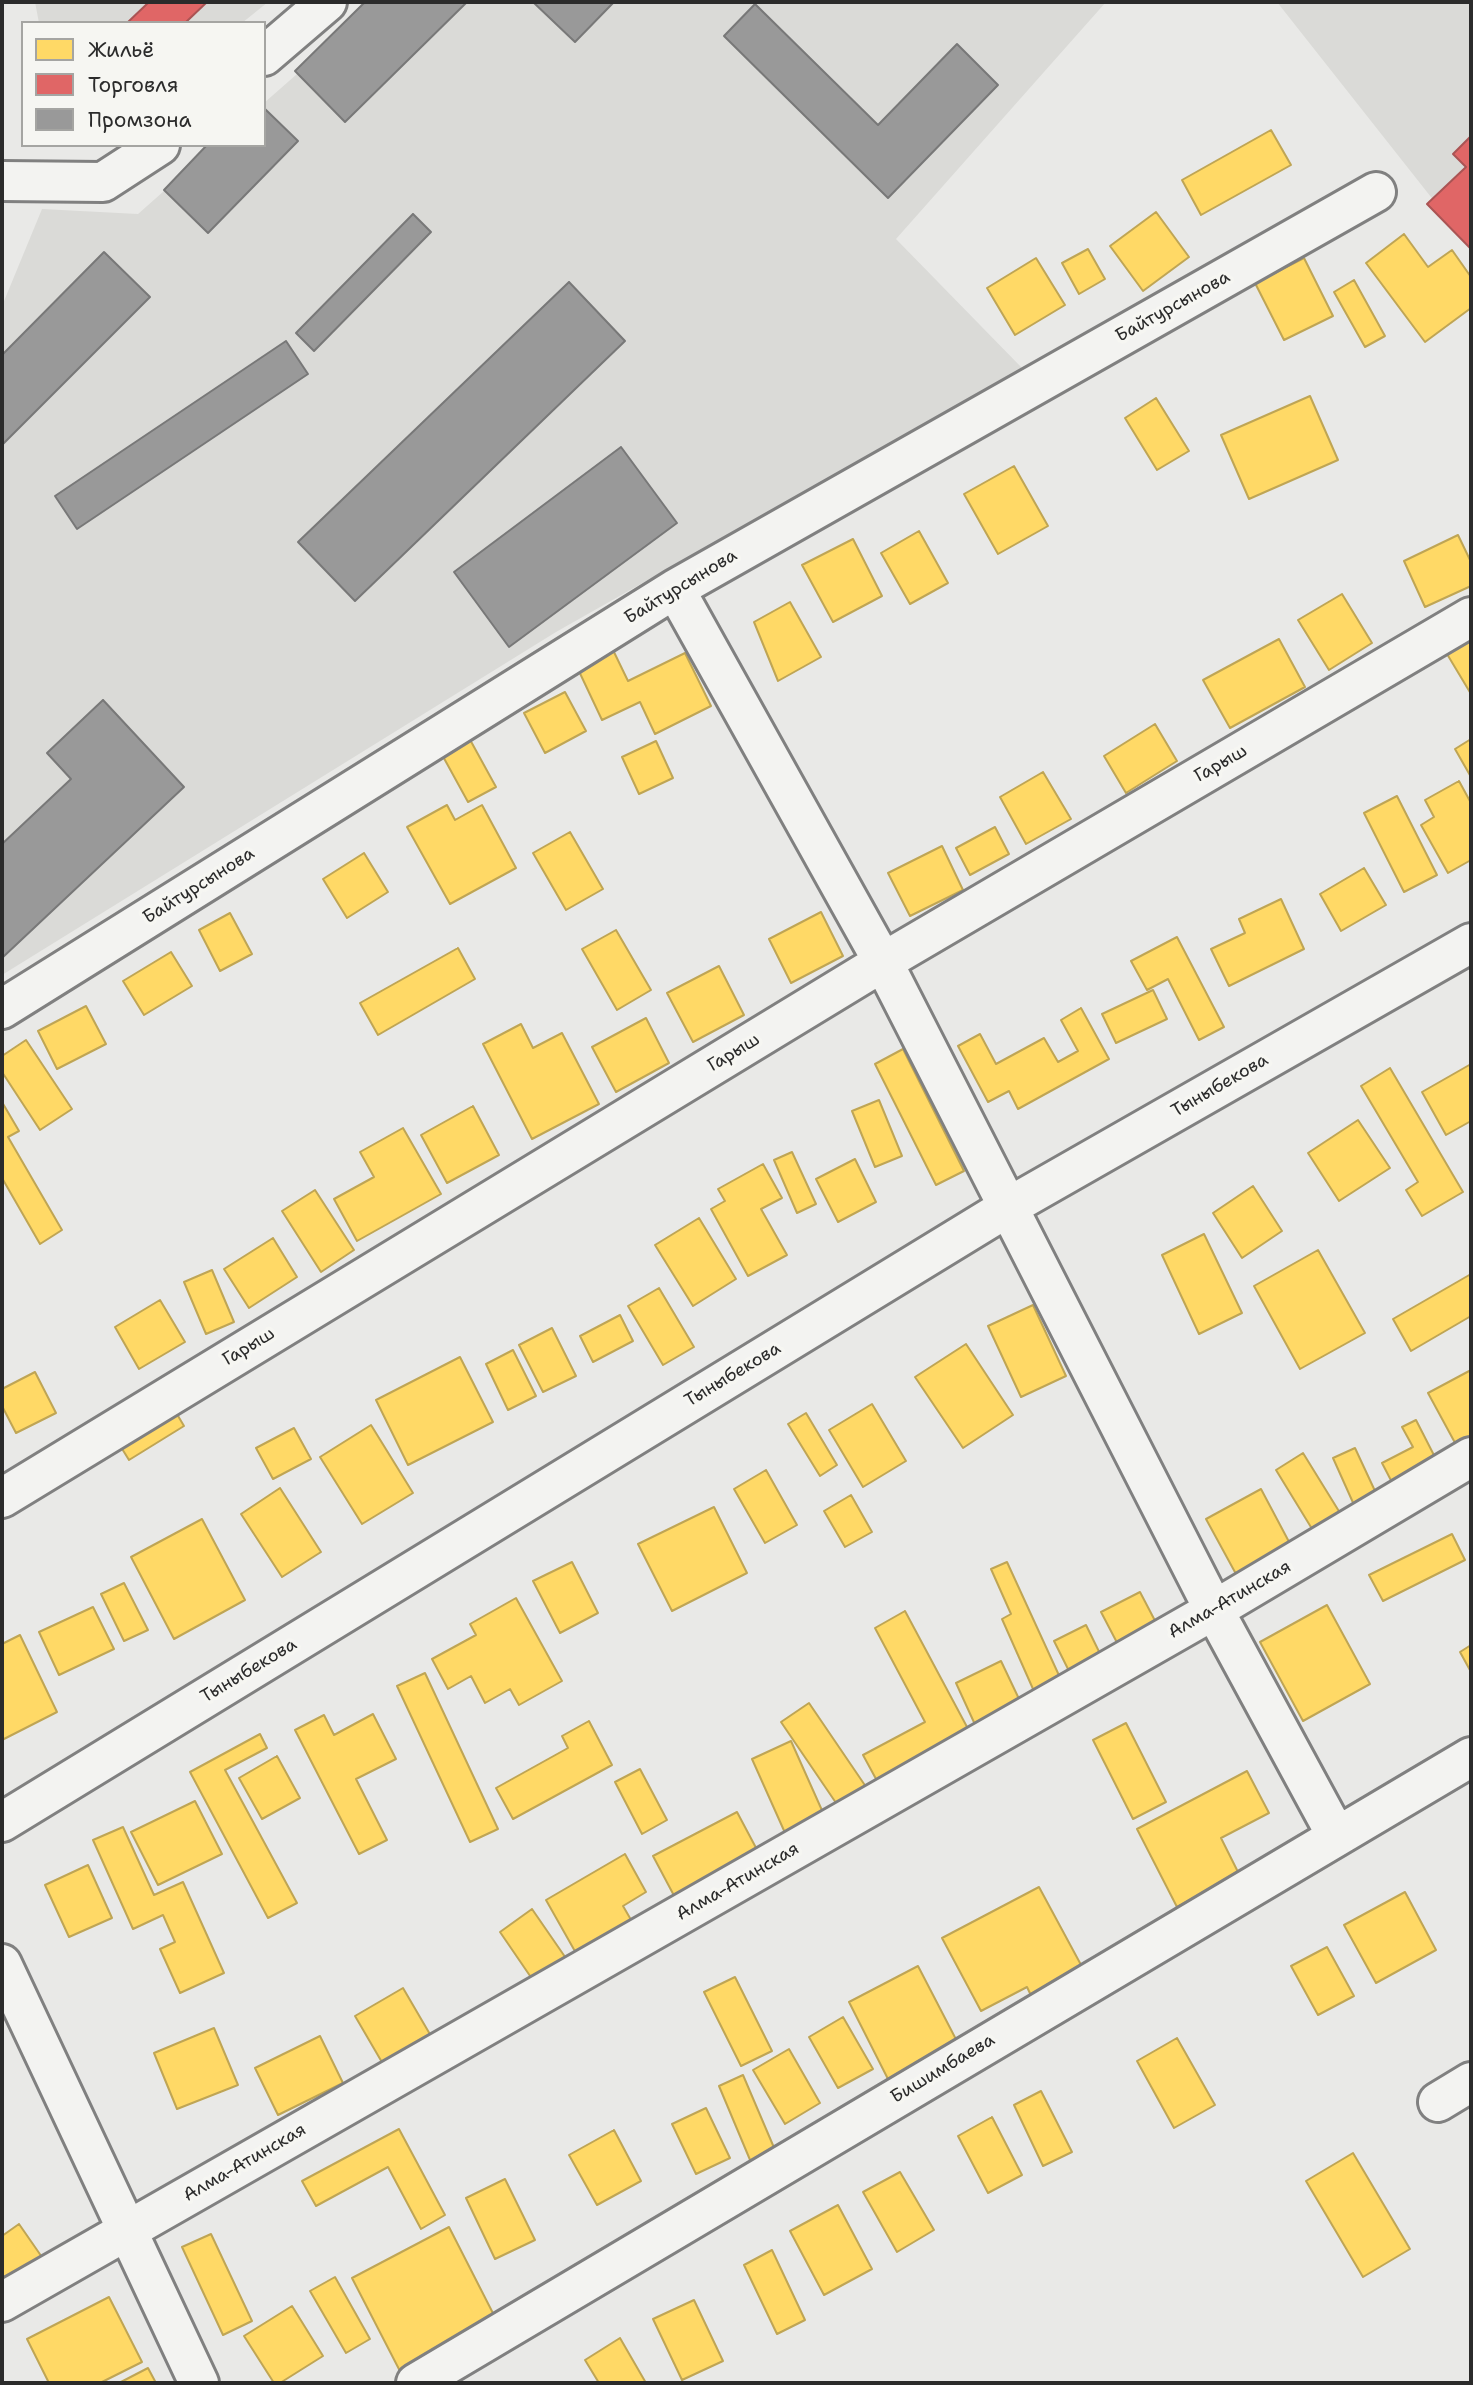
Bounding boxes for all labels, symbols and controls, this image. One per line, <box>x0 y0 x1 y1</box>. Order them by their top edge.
legend <box>21 21 266 147</box>
text: Жильё <box>88 36 154 64</box>
text: Торговля <box>88 71 178 99</box>
text: Промзона <box>88 106 191 134</box>
street label: Байтурсынова <box>1112 267 1234 347</box>
street label: Байтурсынова <box>621 545 741 629</box>
street label: Гарыш <box>1191 740 1251 788</box>
street label: Байтурсынова <box>139 843 259 929</box>
street label: Гарыш <box>704 1029 764 1077</box>
street label: Тыныбекова <box>1168 1050 1272 1122</box>
street label: Гарыш <box>219 1323 279 1371</box>
street label: Тыныбекова <box>681 1338 785 1412</box>
street label: Алма-Атинская <box>1165 1556 1295 1644</box>
street label: Тыныбекова <box>197 1634 301 1708</box>
street label: Алма-Атинская <box>673 1838 803 1926</box>
street label: Бишимбаева <box>887 2029 999 2109</box>
street label: Алма-Атинская <box>180 2119 310 2207</box>

